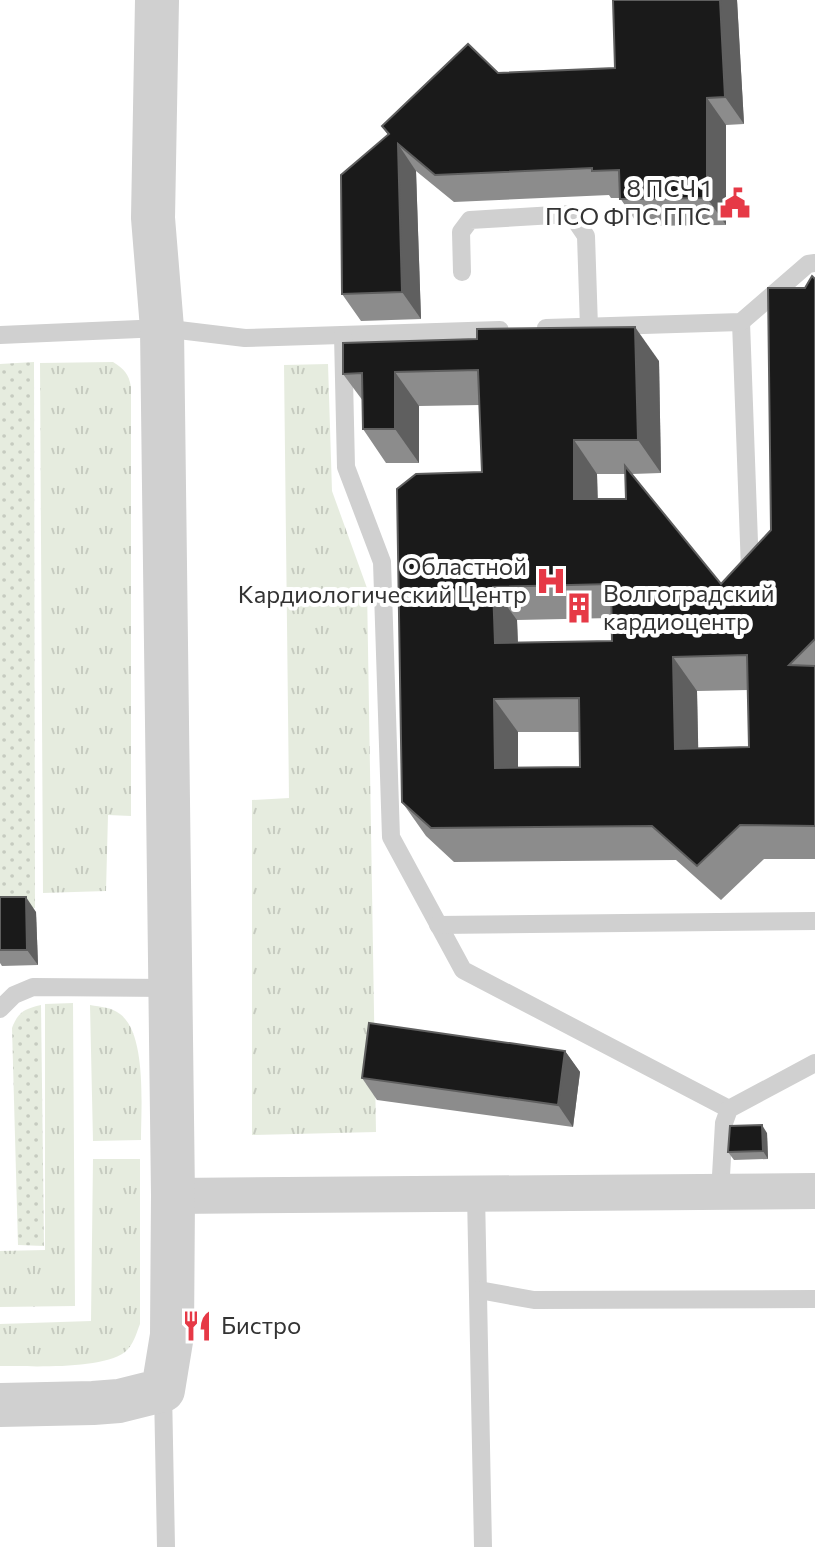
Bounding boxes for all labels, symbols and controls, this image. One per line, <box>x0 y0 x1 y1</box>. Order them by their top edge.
place label: 8 ПСЧ 1 ПСО ФПС ГПС <box>545 173 711 230</box>
public building icon: 8 ПСЧ 1 ПСО ФПС ГПС <box>718 186 752 220</box>
place label: Областной Кардиологический Центр <box>238 551 527 608</box>
hospital icon: Областной Кардиологический Центр <box>534 564 568 598</box>
place label: Волгоградский кардиоцентр <box>603 578 775 635</box>
building icon: Волгоградский кардиоцентр <box>562 591 596 625</box>
restaurant icon: Бистро <box>180 1309 214 1343</box>
place label: Бистро <box>221 1310 301 1339</box>

